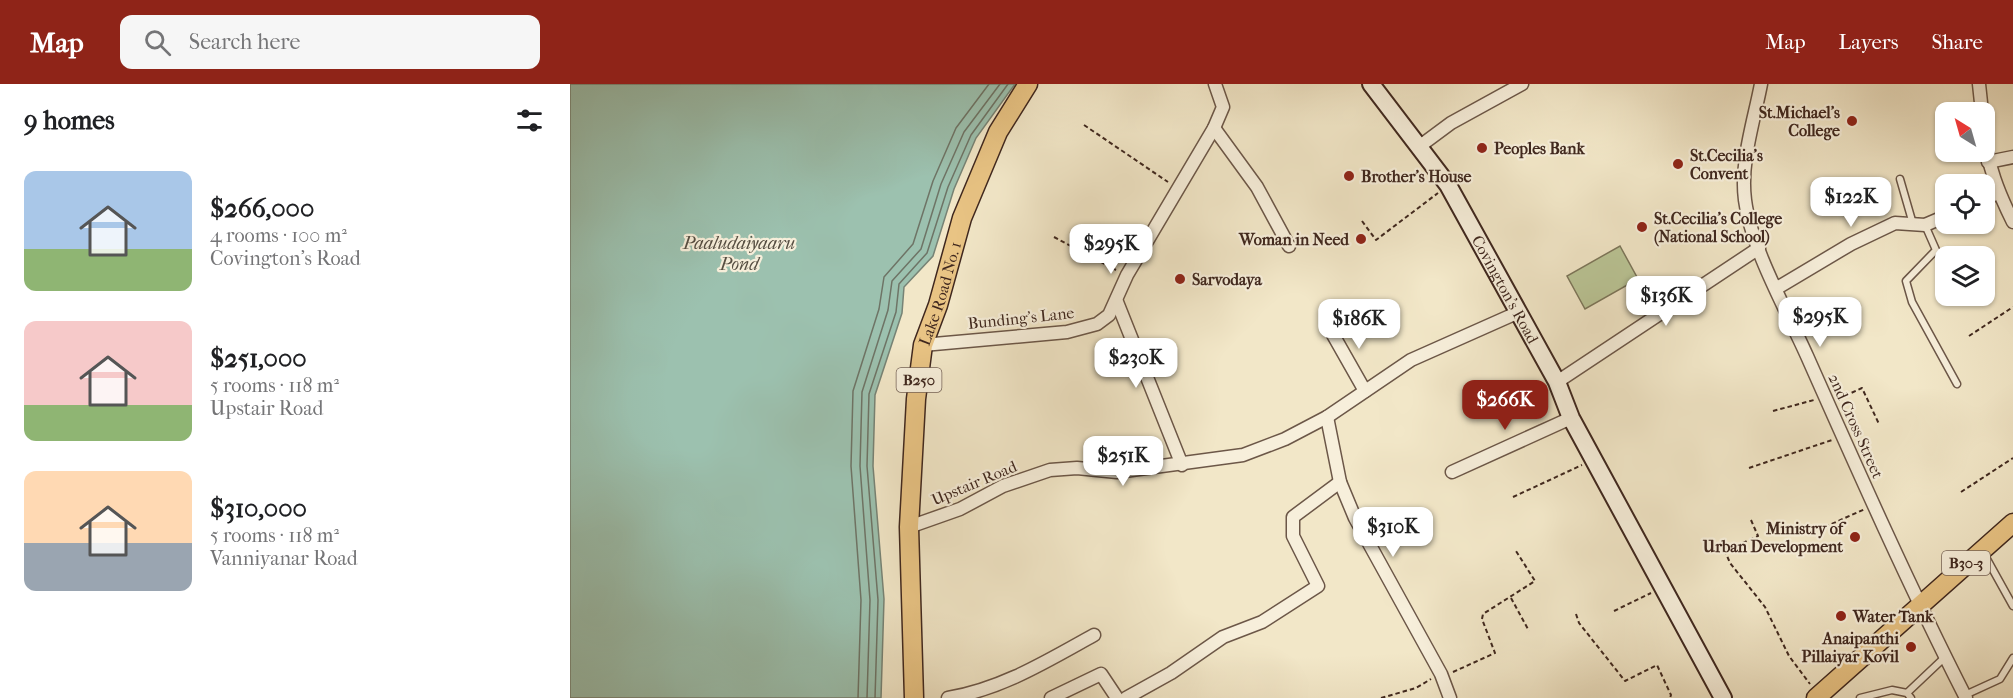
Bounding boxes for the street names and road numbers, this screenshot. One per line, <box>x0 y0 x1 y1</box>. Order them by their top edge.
street label: Covington's Road <box>1468 232 1543 347</box>
street label: Lake Road No. 1 <box>914 239 965 348</box>
street label: Bunding's Lane <box>967 303 1075 333</box>
road number: B250 <box>896 368 942 392</box>
street label: 2nd Cross Street <box>1824 371 1888 482</box>
street label: Upstair Road <box>929 456 1020 509</box>
road number: B30-3 <box>1942 551 1990 575</box>

